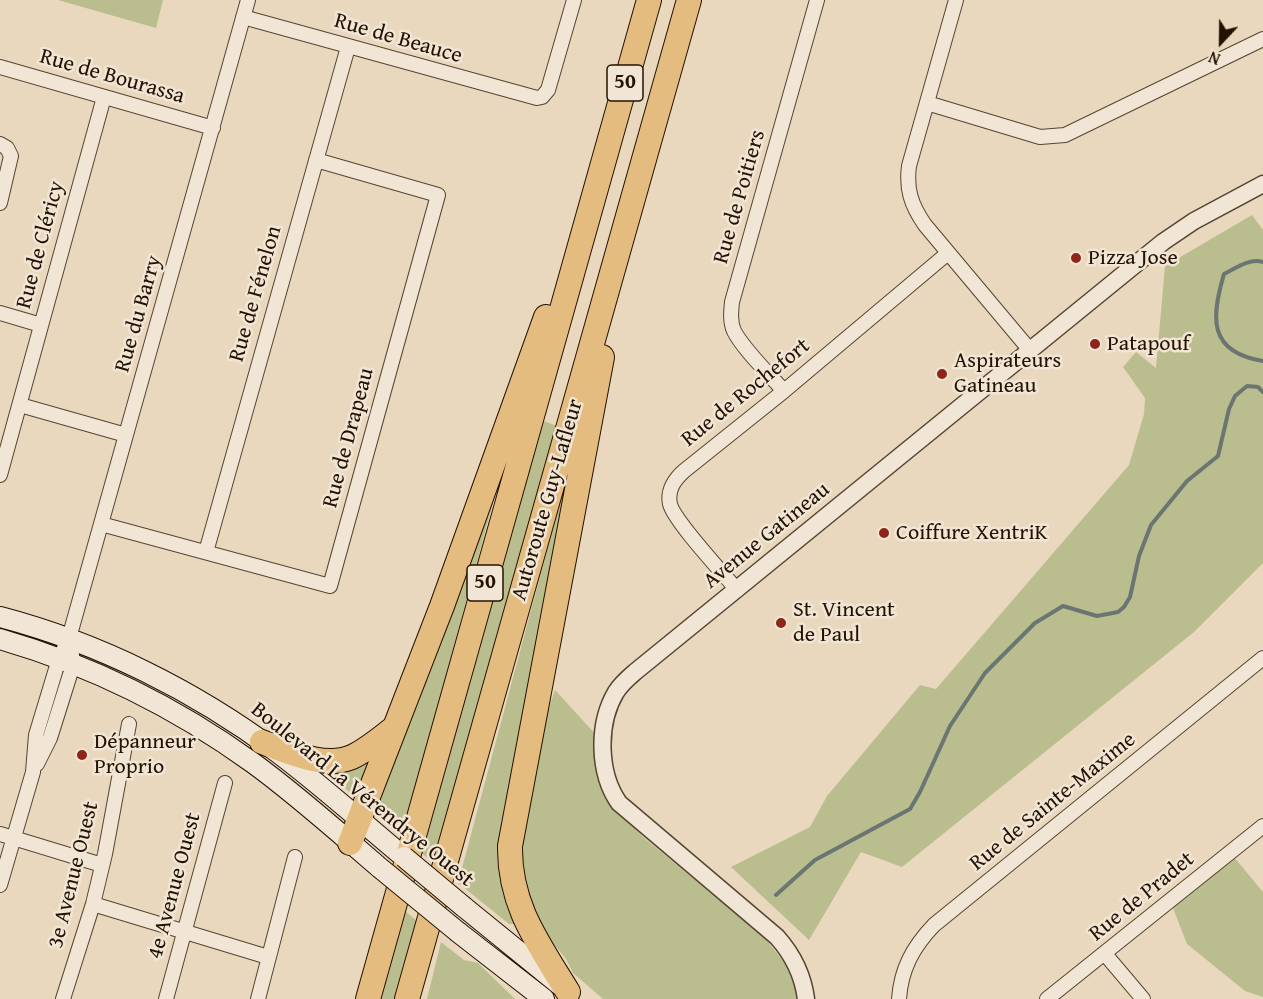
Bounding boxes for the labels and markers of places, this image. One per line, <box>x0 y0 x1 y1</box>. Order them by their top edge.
place label: Pizza Jose <box>1088 245 1178 271</box>
marker: Pizza Jose <box>1069 251 1083 265</box>
place label: Patapouf <box>1107 331 1189 357</box>
marker: Patapouf <box>1088 337 1102 351</box>
place label: Aspirateurs Gatineau <box>954 348 1061 400</box>
marker: Aspirateurs Gatineau <box>935 367 949 381</box>
place label: Coiffure XentriK <box>896 520 1048 546</box>
marker: Coiffure XentriK <box>877 526 891 540</box>
place label: St. Vincent de Paul <box>793 597 895 648</box>
marker: St. Vincent de Paul <box>774 616 788 630</box>
place label: Dépanneur Proprio <box>94 729 196 780</box>
marker: Dépanneur Proprio <box>75 748 89 762</box>

